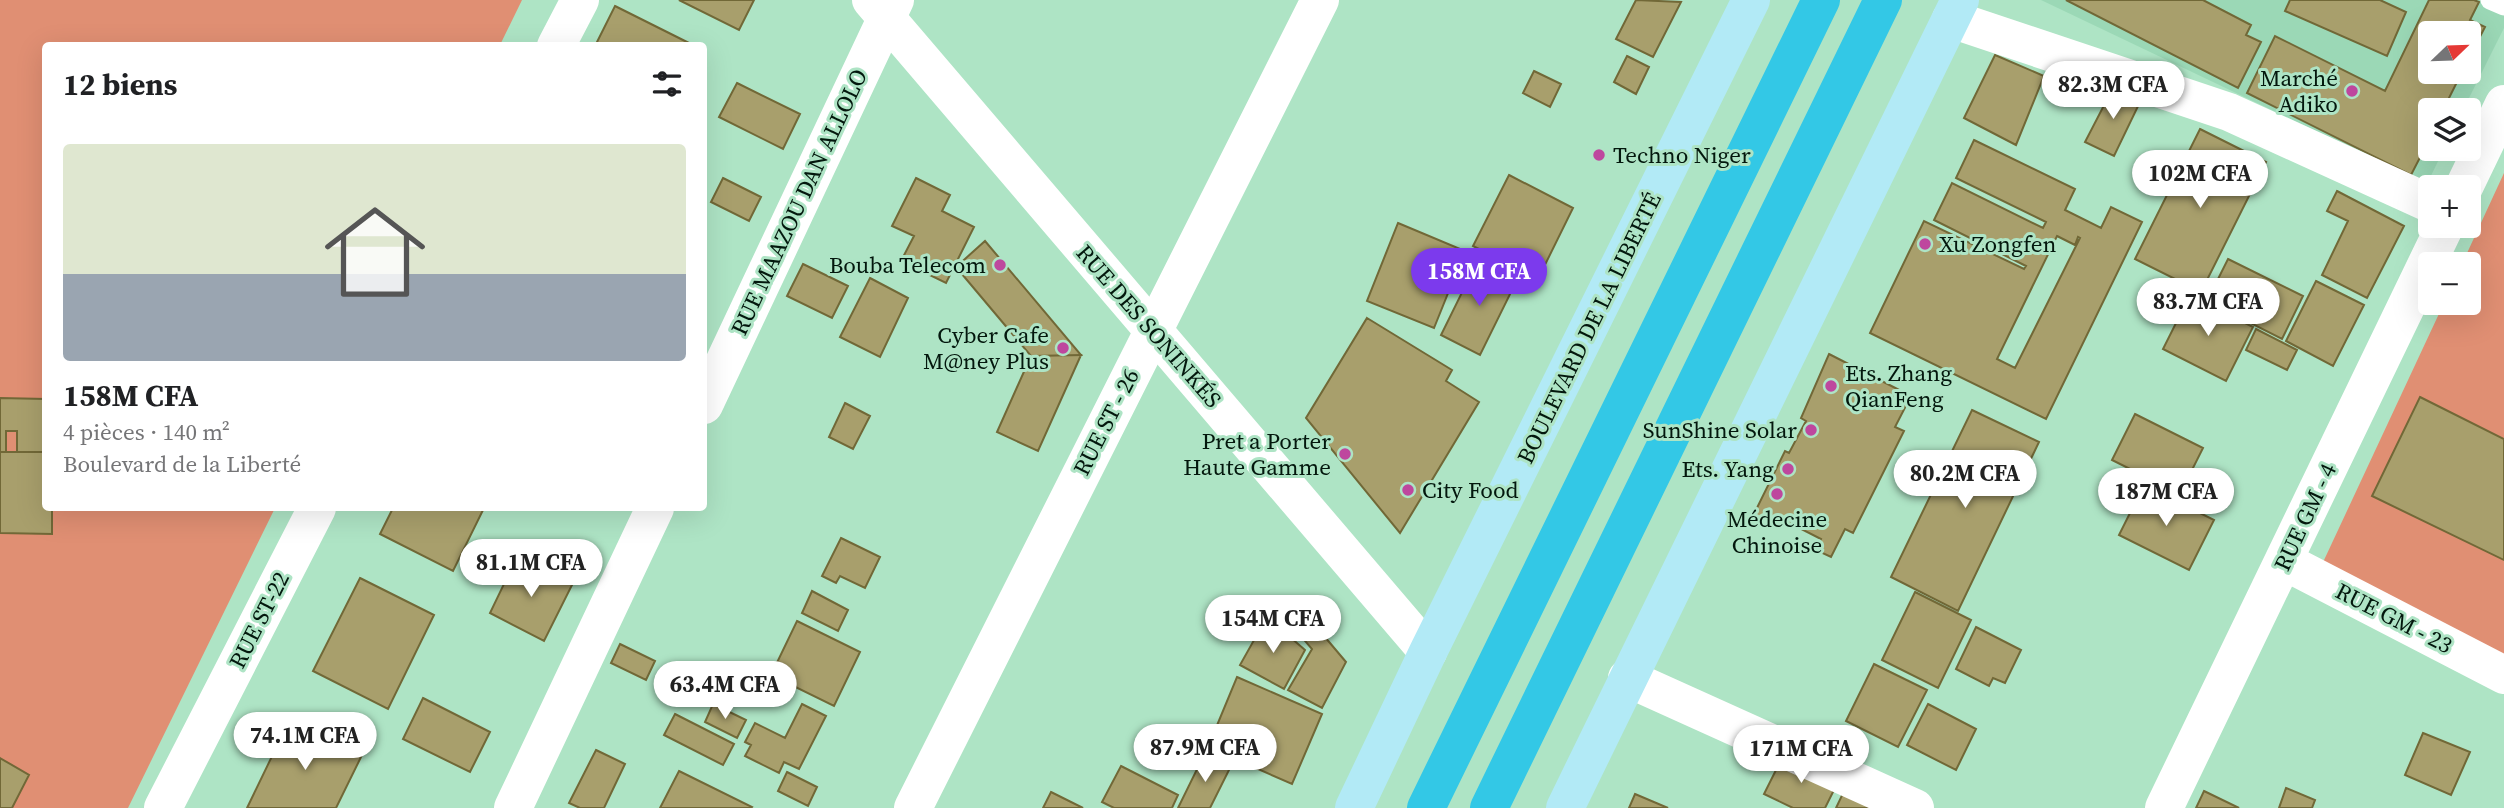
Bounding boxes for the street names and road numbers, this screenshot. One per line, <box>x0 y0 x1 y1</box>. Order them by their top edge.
street label: RUE MAAZOU DAN ALLOLO <box>723 64 875 340</box>
street label: BOULEVARD DE LA LIBERTÉ <box>1509 187 1669 469</box>
street label: RUE DES SONINKÉS <box>1069 237 1229 415</box>
street label: RUE ST - 26 <box>1065 363 1147 481</box>
street label: RUE GM - 4 <box>2266 457 2344 576</box>
street label: RUE ST-22 <box>221 566 297 674</box>
street label: RUE GM - 23 <box>2330 575 2458 661</box>

